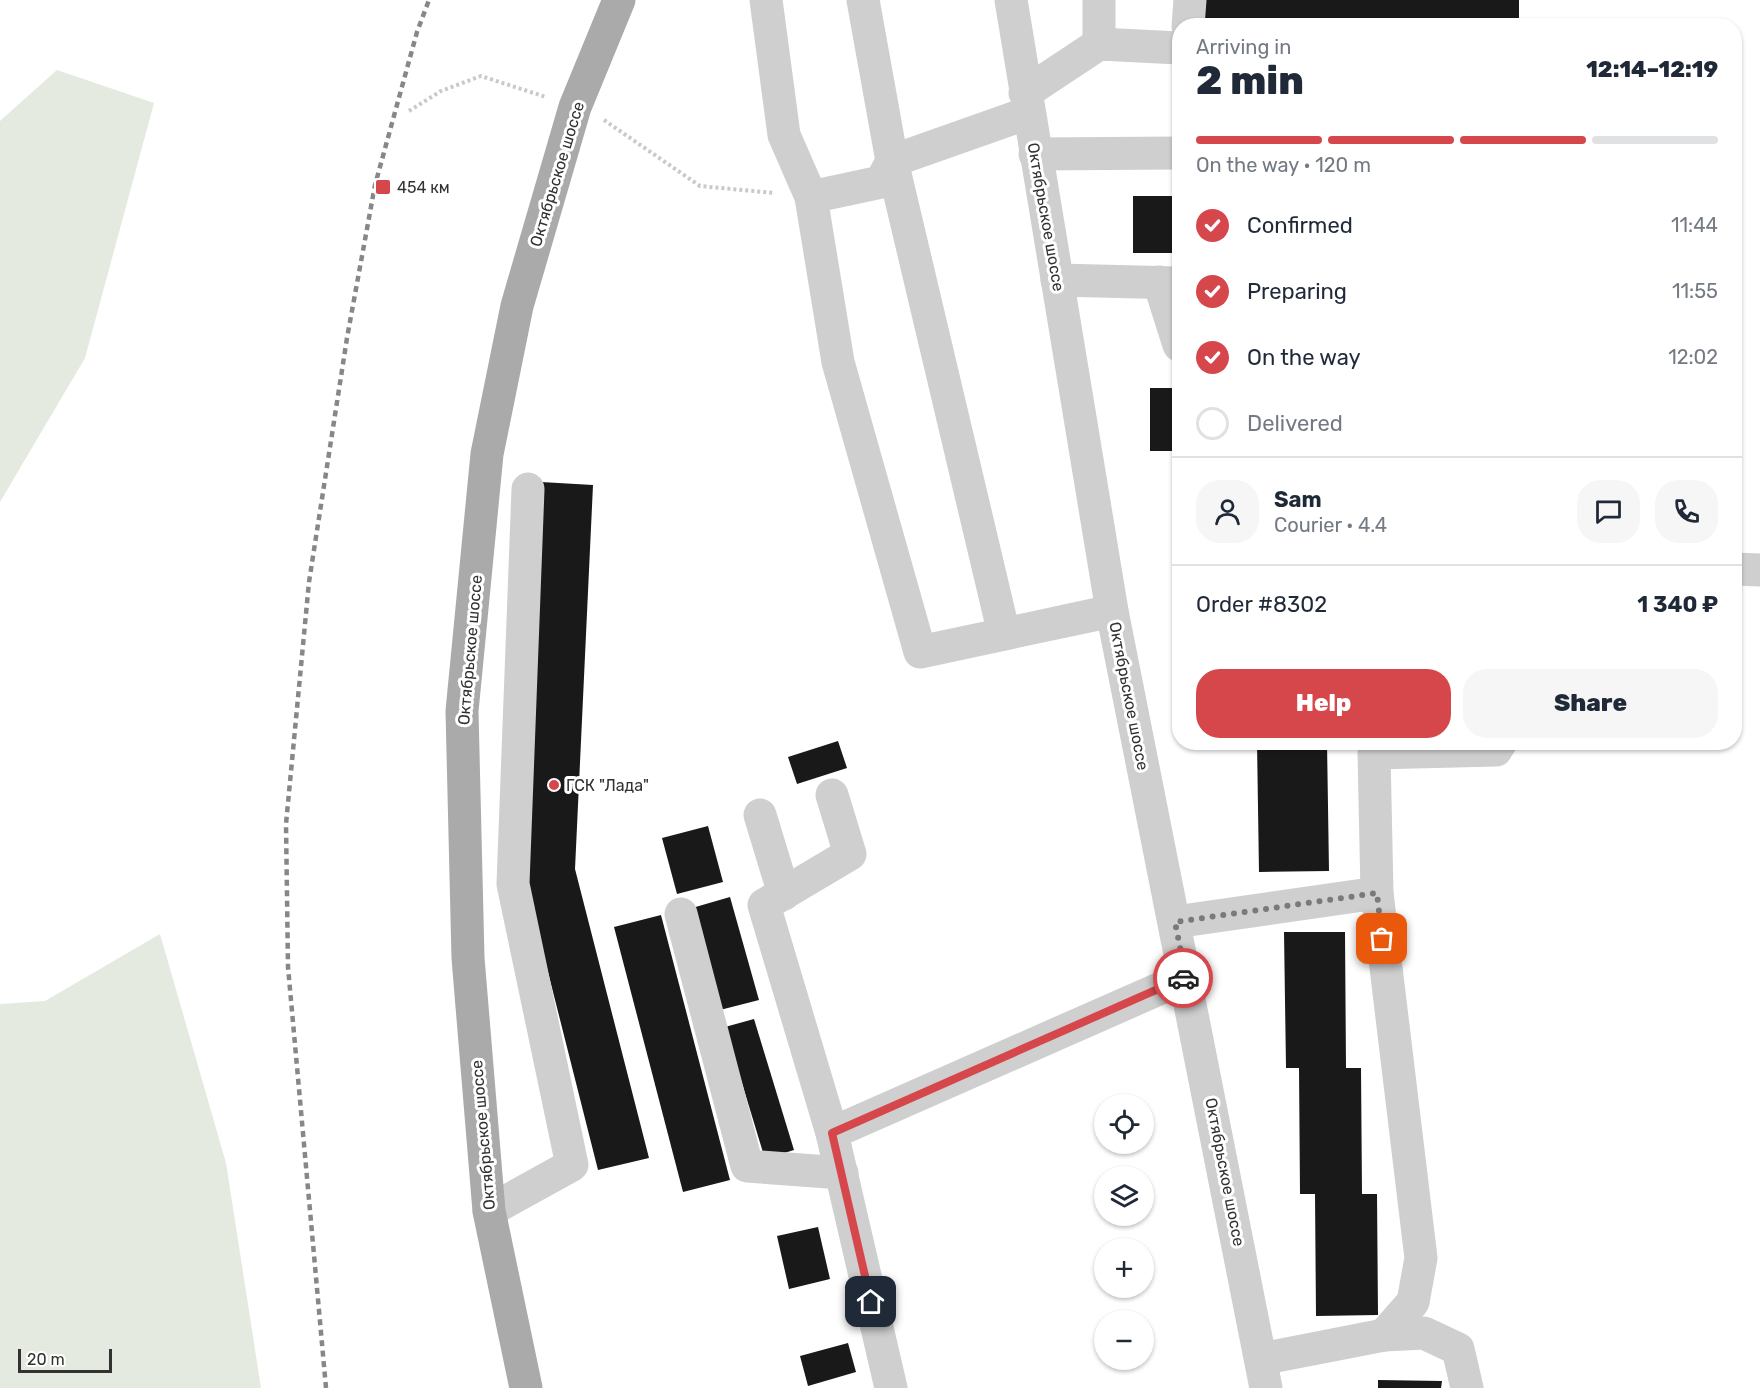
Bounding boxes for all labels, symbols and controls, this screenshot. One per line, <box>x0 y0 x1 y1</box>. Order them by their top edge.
text: Arriving in <box>1196 35 1291 59</box>
text: 12:14–12:19 <box>1586 56 1718 83</box>
text: 2 min <box>1196 58 1304 104</box>
street label: Октябрьское шоссе <box>526 99 588 249</box>
street label: Октябрьское шоссе <box>1024 141 1068 293</box>
text: On the way · 120 m <box>1196 153 1371 177</box>
marker: 454 км <box>374 178 392 196</box>
place label: 454 км <box>397 178 450 197</box>
icon: check <box>1196 209 1229 242</box>
text: Confirmed <box>1247 212 1353 239</box>
text: 11:44 <box>1671 213 1718 237</box>
icon: check <box>1196 275 1229 308</box>
text: Preparing <box>1247 278 1347 305</box>
text: 11:55 <box>1672 279 1718 303</box>
icon: check <box>1196 341 1229 374</box>
text: On the way <box>1247 344 1361 371</box>
text: 12:02 <box>1668 345 1718 369</box>
text: Delivered <box>1247 410 1343 437</box>
button: person <box>1196 480 1259 543</box>
button: chat <box>1577 480 1640 543</box>
button: phone <box>1655 480 1718 543</box>
text: Sam <box>1274 486 1322 513</box>
text: Courier · 4.4 <box>1274 513 1387 537</box>
street label: Октябрьское шоссе <box>454 574 486 726</box>
text: Order #8302 <box>1196 591 1327 618</box>
text: 1 340 ₽ <box>1637 591 1718 618</box>
street label: Октябрьское шоссе <box>1105 620 1153 772</box>
button: Help <box>1196 669 1451 738</box>
button: Share <box>1463 669 1718 738</box>
place label: ГСК "Лада" <box>566 776 649 795</box>
marker: ГСК "Лада" <box>547 778 561 792</box>
pin <box>1356 913 1407 964</box>
icon: bag <box>1365 922 1398 955</box>
courier <box>1153 948 1213 1008</box>
icon: car <box>1167 962 1200 995</box>
street label: Октябрьское шоссе <box>467 1059 499 1211</box>
map controls <box>1094 1094 1154 1370</box>
button: locate <box>1094 1094 1154 1154</box>
street label: Октябрьское шоссе <box>1201 1096 1249 1248</box>
button: layers <box>1094 1166 1154 1226</box>
button: + <box>1094 1238 1154 1298</box>
pin <box>845 1276 896 1327</box>
icon: home <box>854 1285 887 1318</box>
button: − <box>1094 1310 1154 1370</box>
scale bar <box>18 1346 112 1374</box>
text: 20 m <box>27 1350 65 1369</box>

